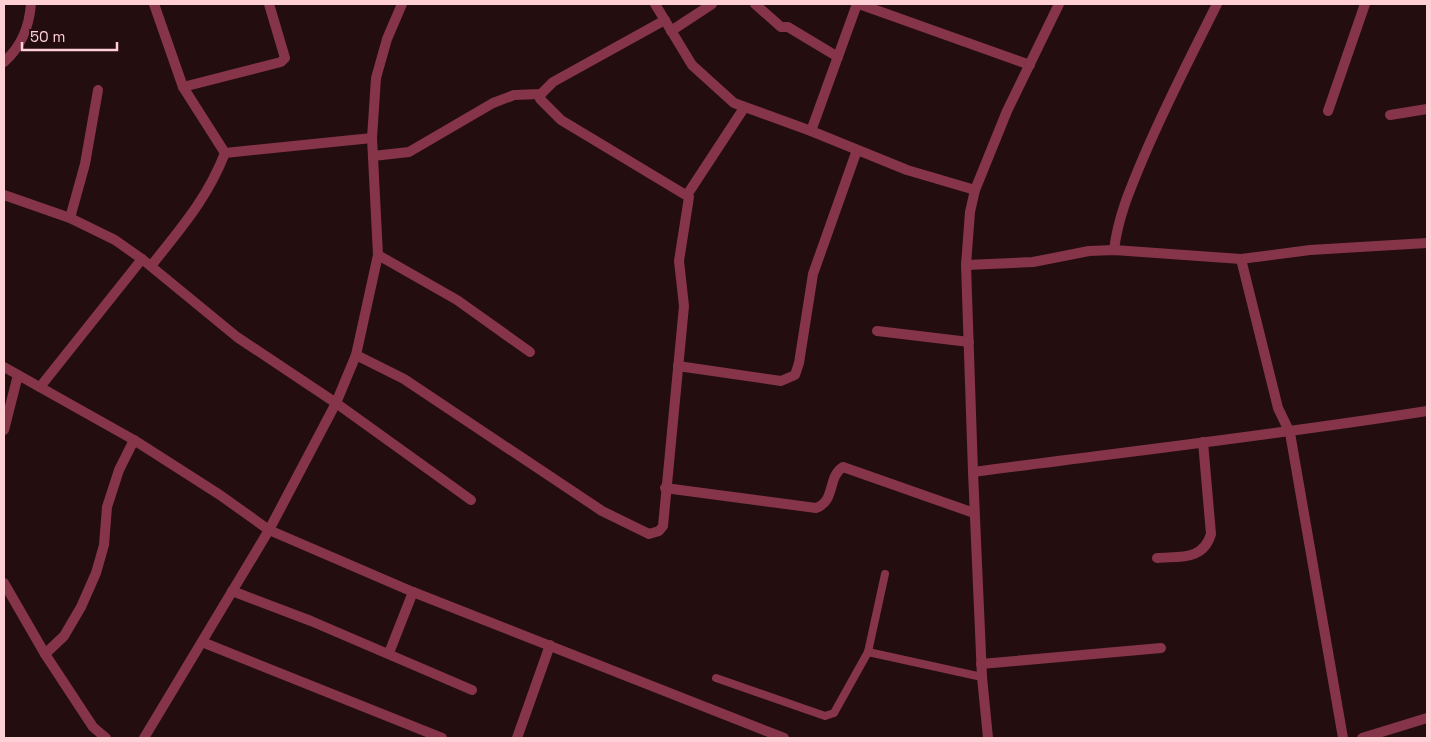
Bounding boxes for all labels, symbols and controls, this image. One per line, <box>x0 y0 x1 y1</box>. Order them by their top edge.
scale bar <box>22 20 118 52</box>
text: 50 m <box>30 27 65 46</box>

